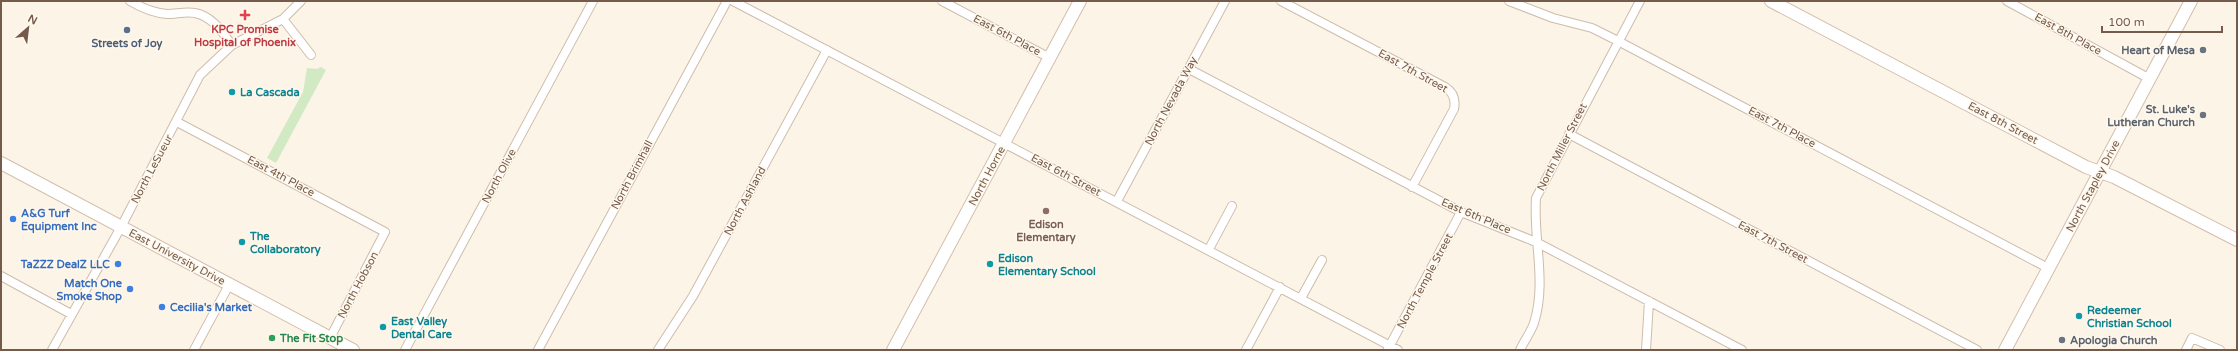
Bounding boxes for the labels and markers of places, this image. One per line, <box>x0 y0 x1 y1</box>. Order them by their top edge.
marker: KPC Promise Hospital of Phoenix <box>239 9 251 21</box>
place label: KPC Promise Hospital of Phoenix <box>194 23 296 50</box>
marker: Streets of Joy <box>122 25 132 35</box>
place label: Streets of Joy <box>92 37 163 51</box>
place label: Heart of Mesa <box>2121 44 2195 57</box>
marker: Heart of Mesa <box>2198 45 2208 55</box>
place label: La Cascada <box>240 86 300 99</box>
marker: La Cascada <box>227 87 237 97</box>
place label: St. Luke's Lutheran Church <box>2107 103 2196 129</box>
marker: St. Luke's Lutheran Church <box>2198 110 2208 120</box>
marker: Edison Elementary <box>1041 206 1051 216</box>
place label: A&G Turf Equipment Inc <box>21 207 97 234</box>
marker: A&G Turf Equipment Inc <box>8 214 18 224</box>
place label: Edison Elementary <box>1016 218 1076 245</box>
place label: The Collaboratory <box>249 230 321 257</box>
marker: The Collaboratory <box>237 237 247 247</box>
place label: Edison Elementary School <box>998 252 1096 279</box>
place label: TaZZZ DealZ LLC <box>20 258 110 271</box>
marker: TaZZZ DealZ LLC <box>113 259 123 269</box>
marker: Edison Elementary School <box>985 259 995 269</box>
place label: Match One Smoke Shop <box>57 277 123 304</box>
marker: Match One Smoke Shop <box>125 284 135 294</box>
place label: Cecilia's Market <box>170 301 253 314</box>
marker: Cecilia's Market <box>157 302 167 312</box>
place label: Redeemer Christian School <box>2087 304 2172 330</box>
marker: Redeemer Christian School <box>2074 311 2084 321</box>
place label: East Valley Dental Care <box>391 315 453 341</box>
marker: East Valley Dental Care <box>378 322 388 332</box>
place label: The Fit Stop <box>279 332 343 346</box>
marker: The Fit Stop <box>267 333 277 343</box>
place label: Apologia Church <box>2070 334 2158 348</box>
marker: Apologia Church <box>2057 335 2067 345</box>

